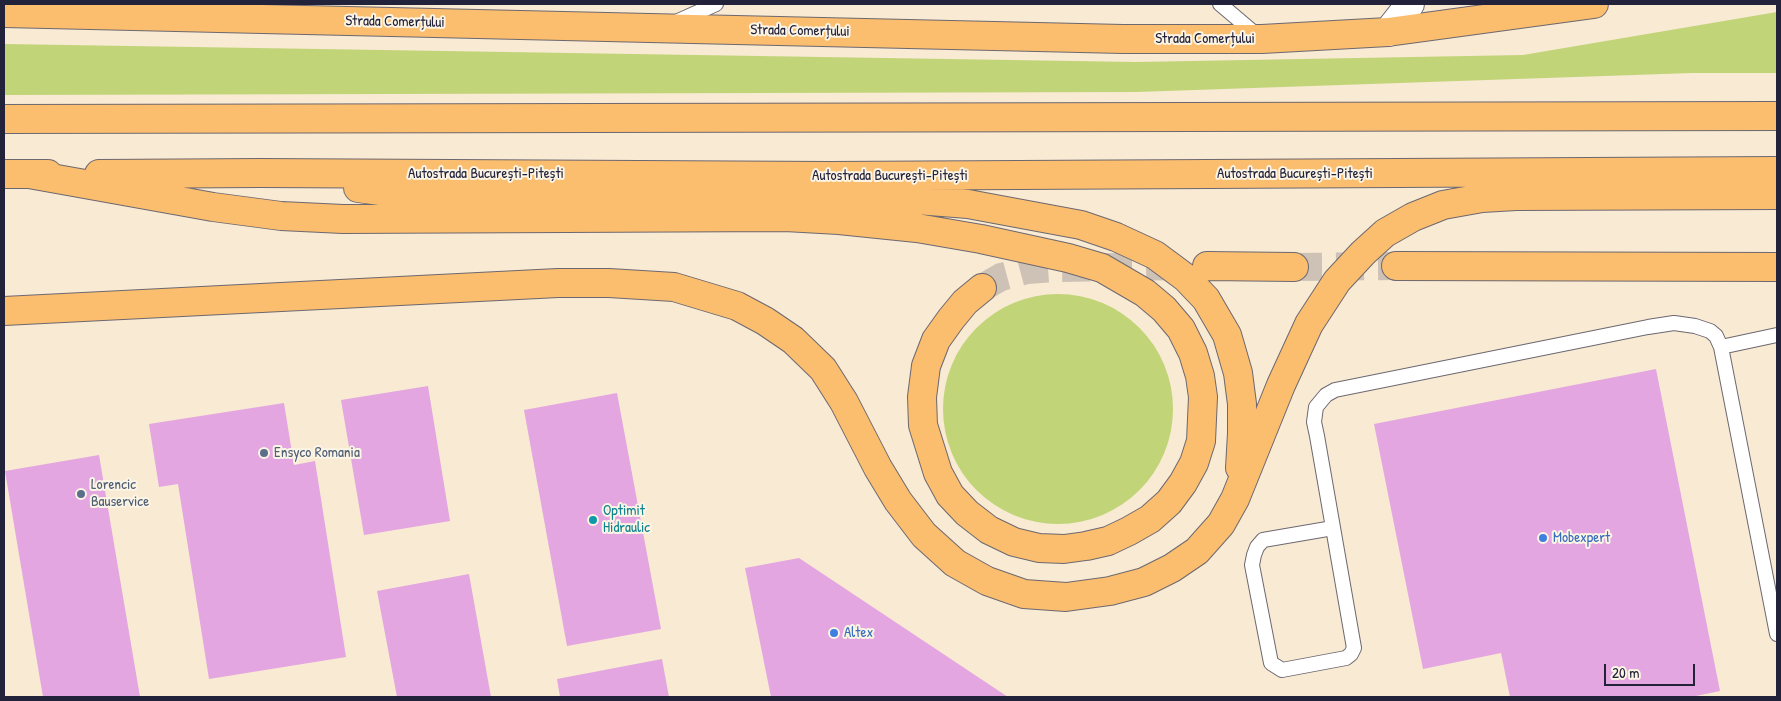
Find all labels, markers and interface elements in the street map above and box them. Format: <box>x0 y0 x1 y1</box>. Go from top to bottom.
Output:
street label: Strada Comerțului <box>345 12 445 32</box>
street label: Strada Comerțului <box>750 21 850 41</box>
street label: Strada Comerțului <box>1155 30 1255 48</box>
street label: Autostrada București-Pitești <box>408 165 564 183</box>
street label: Autostrada București-Pitești <box>1217 165 1373 183</box>
street label: Autostrada București-Pitești <box>812 167 968 185</box>
place label: Ensyco Romania <box>274 444 360 462</box>
marker: Ensyco Romania <box>258 447 270 459</box>
place label: Lorencic Bauservice <box>91 476 149 511</box>
marker: Lorencic Bauservice <box>75 488 87 500</box>
place label: Optimit Hidraulic <box>603 502 650 537</box>
marker: Optimit Hidraulic <box>587 514 599 526</box>
place label: Mobexpert <box>1553 529 1610 547</box>
marker: Mobexpert <box>1537 532 1549 544</box>
place label: Altex <box>844 624 873 642</box>
marker: Altex <box>828 627 840 639</box>
scale bar <box>1606 654 1697 686</box>
text: 20 m <box>1612 662 1639 683</box>

